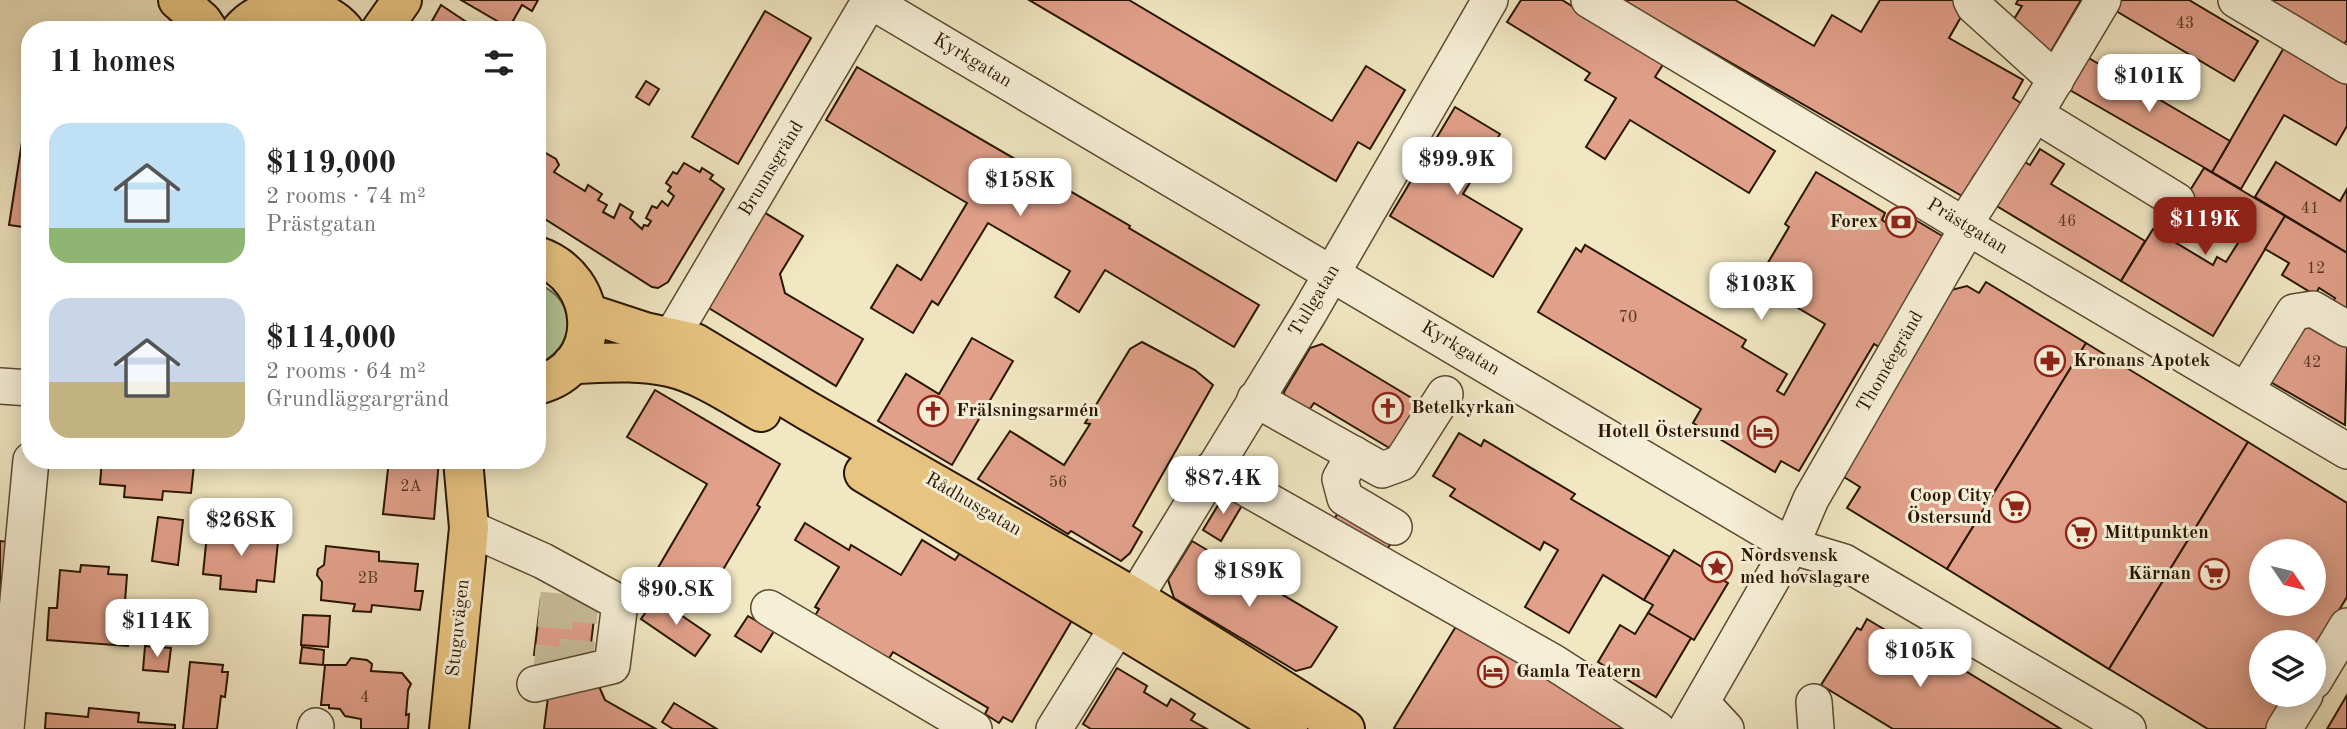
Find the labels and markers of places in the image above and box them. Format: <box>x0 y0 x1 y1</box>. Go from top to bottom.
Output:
pin: $101K <box>2100 54 2198 114</box>
pin: $99.9K <box>1400 138 1514 197</box>
pin: $158K <box>971 158 1069 218</box>
pin: $119K <box>2156 198 2254 257</box>
bank icon: Forex <box>1884 205 1918 239</box>
place label: Forex <box>1829 213 1878 232</box>
pin: $103K <box>1712 262 1810 322</box>
pharmacy icon: Kronans Apotek <box>2033 344 2067 378</box>
place label: Kronans Apotek <box>2073 352 2211 371</box>
church icon: Betelkyrkan <box>1371 391 1405 425</box>
church icon: Frälsningsarmén <box>916 394 950 428</box>
place label: Betelkyrkan <box>1411 399 1515 418</box>
place label: Frälsningsarmén <box>956 402 1099 421</box>
hotel icon: Hotell Östersund <box>1746 415 1780 449</box>
place label: Hotell Östersund <box>1597 419 1740 442</box>
pin: $87.4K <box>1166 456 1280 516</box>
place label: Coop City Östersund <box>1907 487 1992 528</box>
supermarket icon: Coop City Östersund <box>1998 490 2032 524</box>
pin: $268K <box>192 498 290 558</box>
supermarket icon: Mittpunkten <box>2064 516 2098 550</box>
place label: Mittpunkten <box>2104 524 2209 543</box>
place label: Nordsvensk med hovslagare <box>1740 547 1870 588</box>
pin: $189K <box>1200 550 1298 609</box>
place icon: Nordsvensk med hovslagare <box>1700 550 1734 584</box>
supermarket icon: Kärnan <box>2197 557 2231 591</box>
place label: Kärnan <box>2128 565 2191 584</box>
pin: $90.8K <box>619 568 733 627</box>
pin: $114K <box>108 600 206 659</box>
pin: $105K <box>1871 630 1969 689</box>
hotel icon: Gamla Teatern <box>1476 655 1510 689</box>
place label: Gamla Teatern <box>1516 663 1641 682</box>

